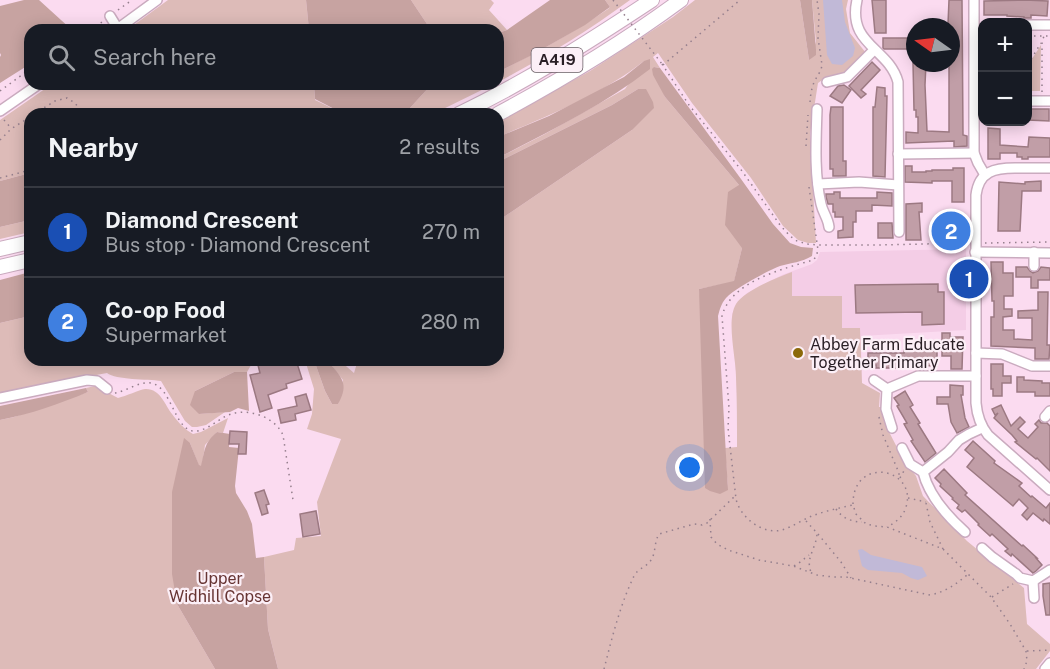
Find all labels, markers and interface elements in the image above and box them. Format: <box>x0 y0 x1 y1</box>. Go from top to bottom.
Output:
north arrow <box>906 18 960 72</box>
map controls <box>978 18 1032 126</box>
button: + <box>978 18 1032 72</box>
search box <box>24 24 504 90</box>
icon: search <box>45 41 78 74</box>
text: Search here <box>93 44 217 70</box>
road number: A419 <box>532 48 582 72</box>
button: − <box>978 72 1032 126</box>
text: Nearby <box>48 132 138 163</box>
text: 2 results <box>399 135 480 159</box>
text: Diamond Crescent <box>105 207 299 233</box>
pin: 2 <box>932 208 970 254</box>
text: 1 <box>63 220 72 244</box>
text: 270 m <box>422 220 480 244</box>
text: Bus stop · Diamond Crescent <box>105 233 370 257</box>
pin: 1 <box>950 256 988 302</box>
text: Co-op Food <box>105 297 225 323</box>
text: 2 <box>61 310 74 334</box>
text: 280 m <box>421 310 480 334</box>
text: Supermarket <box>105 323 227 347</box>
place label: Abbey Farm Educate Together Primary <box>810 335 965 372</box>
marker: Abbey Farm Educate Together Primary <box>791 346 805 360</box>
your location <box>675 453 704 482</box>
park label: Upper Widhill Copse <box>169 569 271 606</box>

